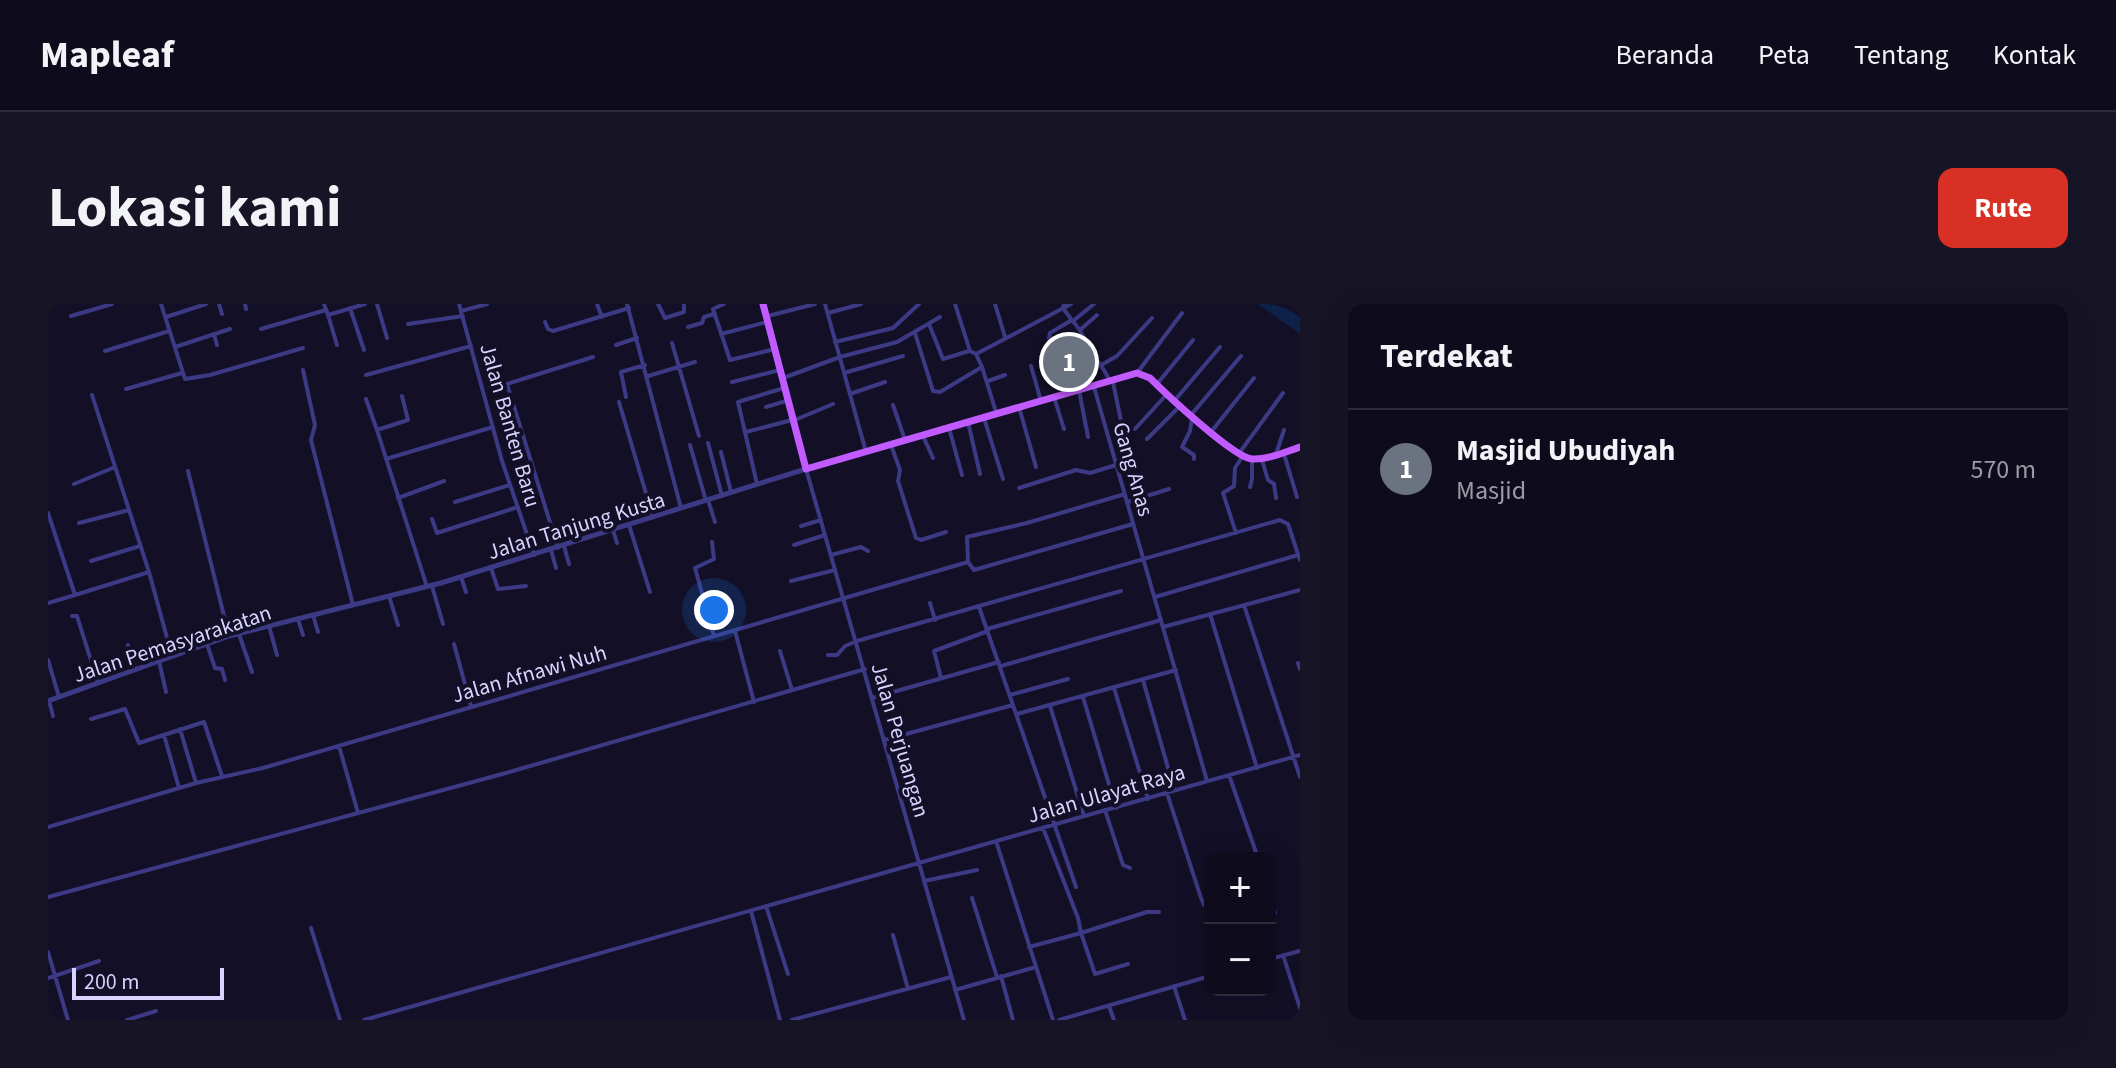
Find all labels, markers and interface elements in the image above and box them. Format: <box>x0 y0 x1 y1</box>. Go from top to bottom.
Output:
text: Mapleaf <box>40 28 174 82</box>
text: Beranda <box>1616 35 1714 75</box>
text: Peta <box>1758 35 1810 75</box>
text: Tentang <box>1854 35 1949 75</box>
text: Kontak <box>1993 35 2076 75</box>
button: Rute <box>1938 168 2068 248</box>
text: Lokasi kami <box>48 169 342 248</box>
pin: 1 <box>1043 332 1095 392</box>
text: Terdekat <box>1380 332 1513 381</box>
street label: Jalan Banten Baru <box>471 340 549 511</box>
street label: Gang Anas <box>1104 418 1162 520</box>
text: Masjid Ubudiyah <box>1456 429 1675 472</box>
text: 1 <box>1399 451 1413 488</box>
text: 570 m <box>1970 451 2036 488</box>
text: Masjid <box>1456 472 1526 509</box>
street label: Jalan Tanjung Kusta <box>484 484 669 568</box>
your location <box>694 590 734 630</box>
street label: Jalan Pemasyarakatan <box>69 597 276 691</box>
street label: Jalan Afnawi Nuh <box>448 637 611 711</box>
street label: Jalan Perjuangan <box>863 659 937 821</box>
street label: Jalan Ulayat Raya <box>1024 756 1189 832</box>
map controls <box>1204 852 1276 996</box>
button: + <box>1204 852 1276 924</box>
button: − <box>1204 924 1276 996</box>
scale bar <box>72 964 224 1000</box>
text: 200 m <box>84 966 139 998</box>

